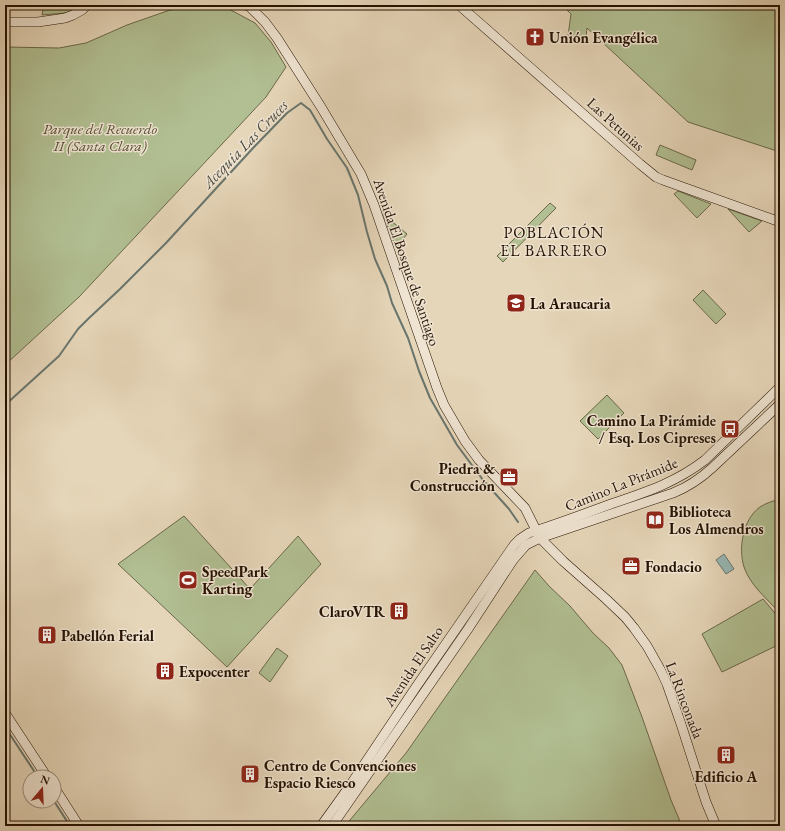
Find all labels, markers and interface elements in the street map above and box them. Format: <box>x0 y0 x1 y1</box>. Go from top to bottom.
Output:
church icon: Unión Evangélica <box>524 26 546 48</box>
place label: Unión Evangélica <box>549 28 658 47</box>
street label: Las Petunias <box>583 93 649 155</box>
water label: Acequia Las Cruces <box>197 95 294 194</box>
park label: Parque del Recuerdo II (Santa Clara) <box>43 119 158 155</box>
street label: Avenida El Bosque de Santiago <box>369 175 445 348</box>
district label: POBLACIÓN EL BARRERO <box>500 222 608 261</box>
school or university icon: La Araucaria <box>505 292 527 314</box>
place label: La Araucaria <box>530 294 611 313</box>
place label: Camino La Pirámide / Esq. Los Cipreses <box>587 411 716 447</box>
bus stop icon: Camino La Pirámide / Esq. Los Cipreses <box>719 418 741 440</box>
street label: Camino La Pirámide <box>562 453 680 515</box>
place label: Piedra & Construcción <box>410 459 495 495</box>
office icon: Piedra & Construcción <box>498 466 520 488</box>
place label: Biblioteca Los Almendros <box>669 502 764 538</box>
library icon: Biblioteca Los Almendros <box>644 509 666 531</box>
office icon: Fondacio <box>620 555 642 577</box>
place label: Fondacio <box>645 557 702 576</box>
place label: SpeedPark Karting <box>202 562 269 598</box>
sports icon: SpeedPark Karting <box>177 569 199 591</box>
building icon: ClaroVTR <box>388 600 410 622</box>
place label: ClaroVTR <box>319 602 386 621</box>
street label: Avenida El Salto <box>378 622 447 711</box>
building icon: Pabellón Ferial <box>36 624 58 646</box>
place label: Pabellón Ferial <box>61 626 155 645</box>
street label: La Rinconada <box>662 659 708 741</box>
building icon: Expocenter <box>154 660 176 682</box>
place label: Expocenter <box>179 662 251 681</box>
building icon: Edificio A <box>715 744 737 766</box>
place label: Centro de Convenciones Espacio Riesco <box>264 756 416 792</box>
building icon: Centro de Convenciones Espacio Riesco <box>239 763 261 785</box>
place label: Edificio A <box>695 767 758 786</box>
north arrow <box>22 769 62 809</box>
text: N <box>39 771 52 788</box>

